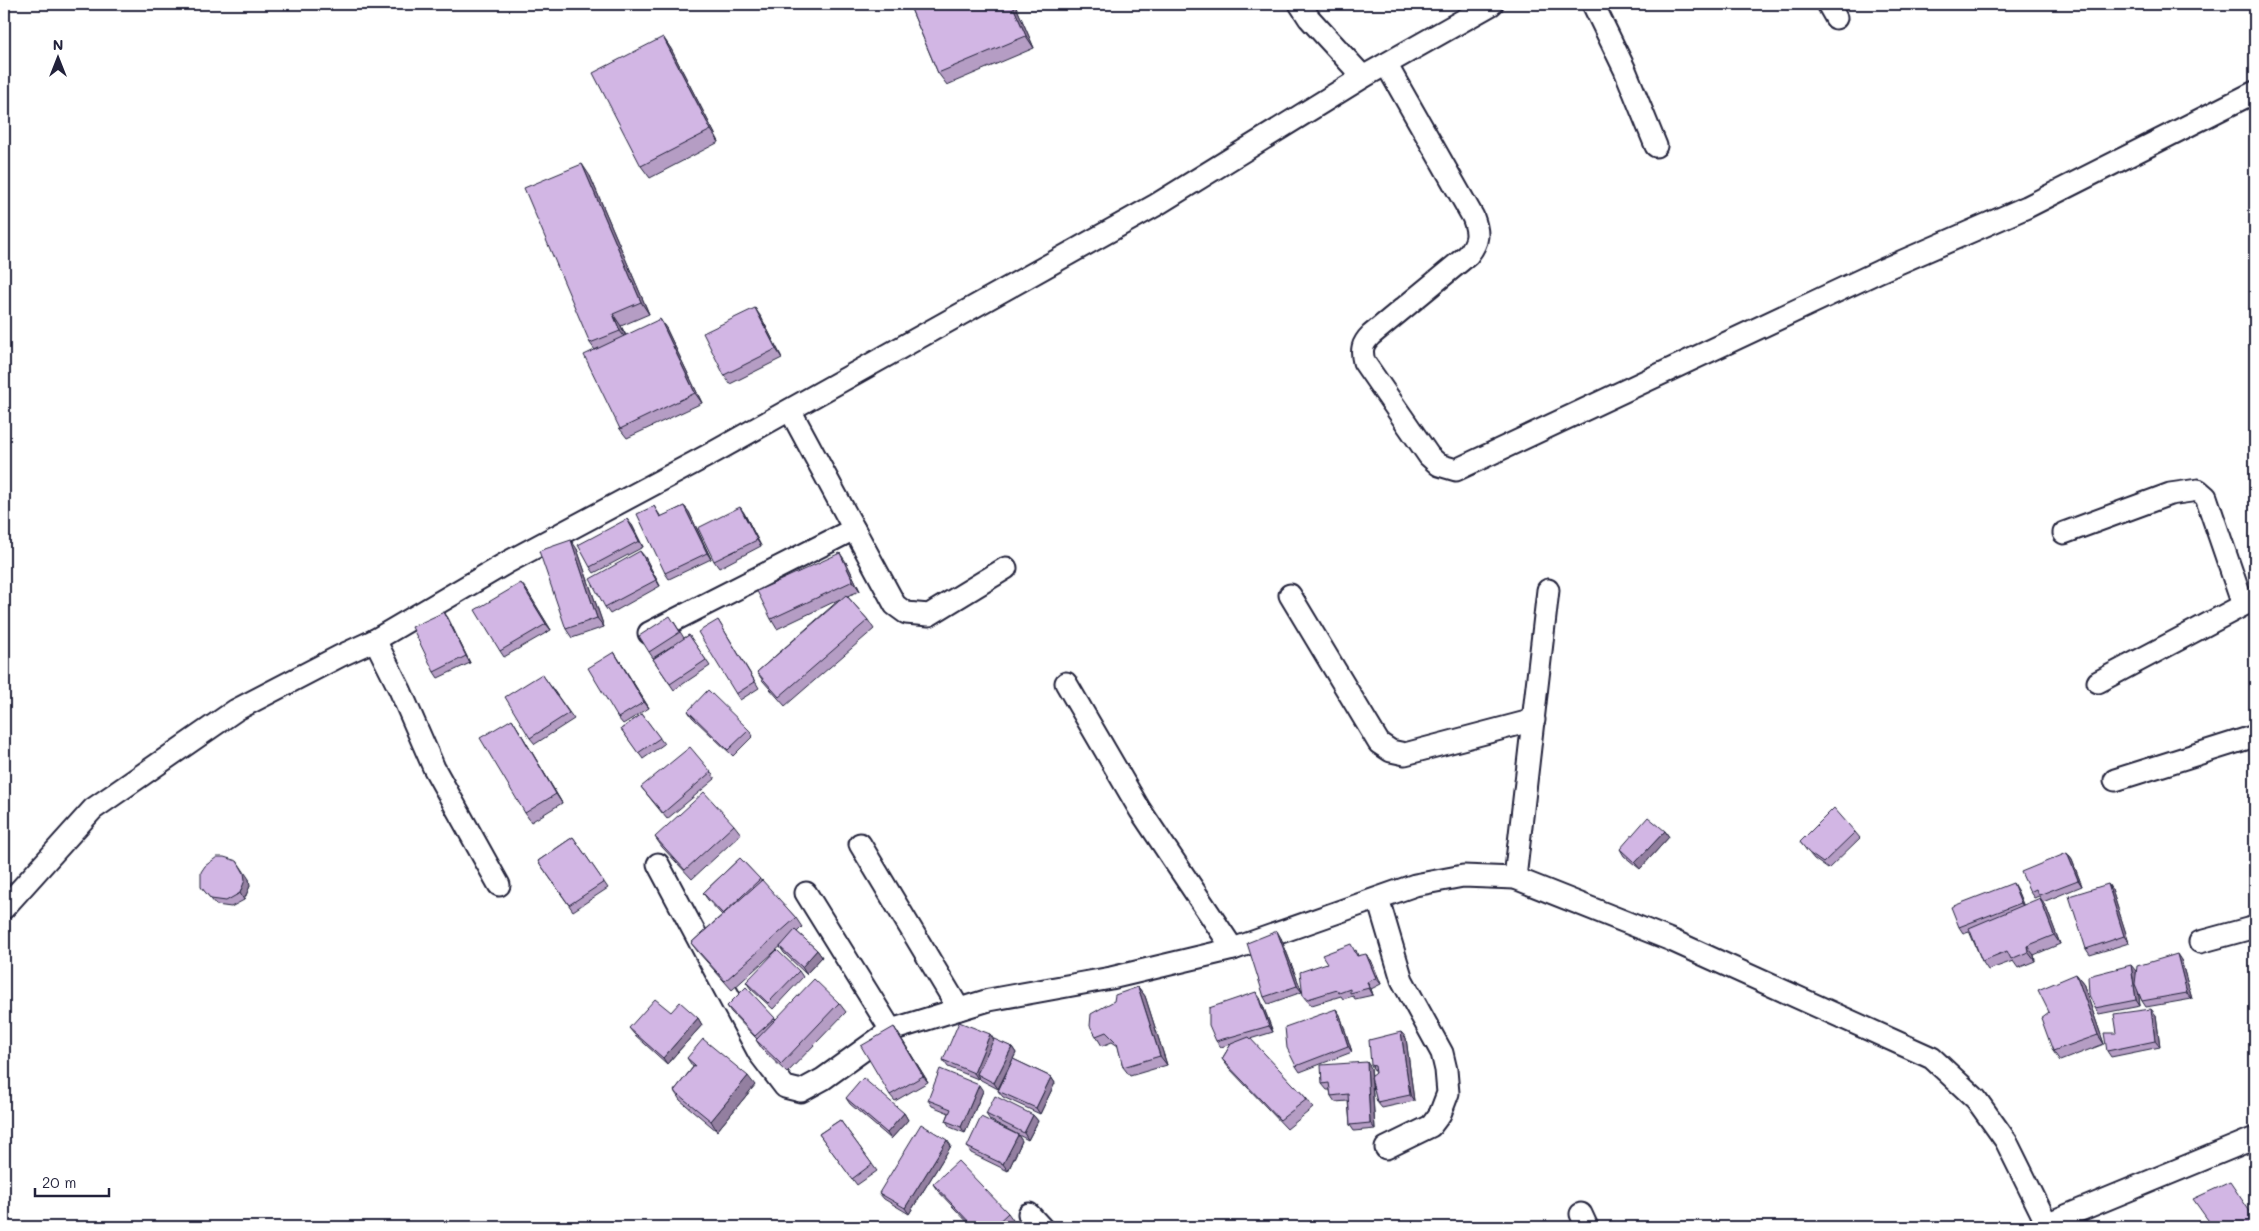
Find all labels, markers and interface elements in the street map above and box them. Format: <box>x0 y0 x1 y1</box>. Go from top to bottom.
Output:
north arrow <box>32 32 82 82</box>
text: N <box>53 35 63 54</box>
scale bar <box>35 1166 109 1198</box>
text: 20 m <box>42 1172 76 1192</box>

